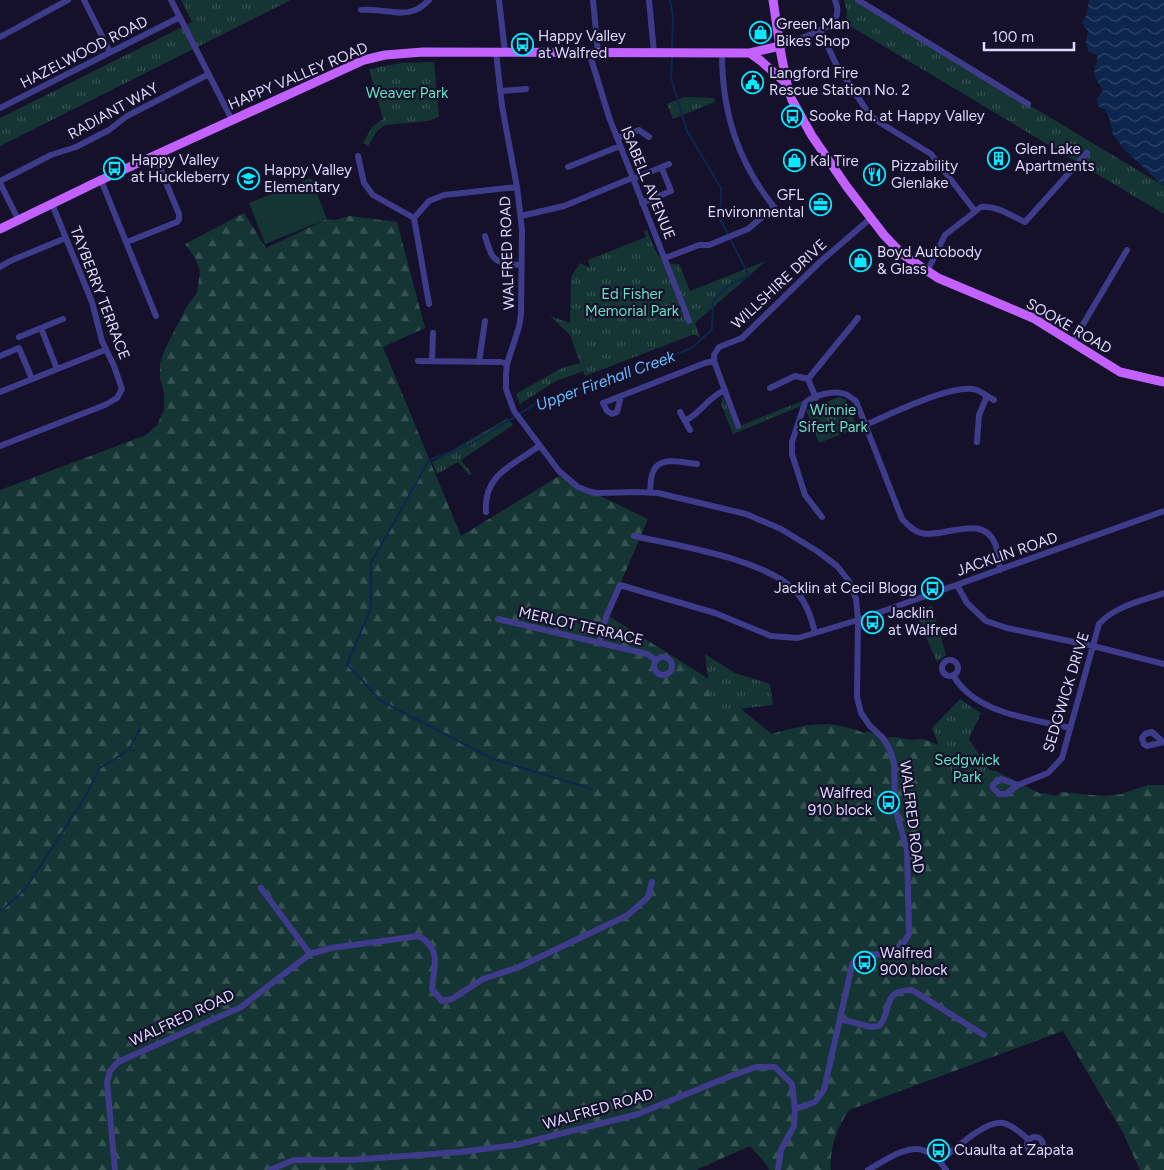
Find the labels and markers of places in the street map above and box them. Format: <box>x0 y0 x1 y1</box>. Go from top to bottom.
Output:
place label: Green Man Bikes Shop <box>776 15 850 50</box>
shop icon: Green Man Bikes Shop <box>748 21 772 45</box>
place label: Happy Valley at Walfred <box>538 27 626 62</box>
bus stop icon: Happy Valley at Walfred <box>510 33 534 57</box>
place label: Langford Fire Rescue Station No. 2 <box>769 64 910 99</box>
public building icon: Langford Fire Rescue Station No. 2 <box>741 70 765 94</box>
bus stop icon: Sooke Rd. at Happy Valley <box>781 104 805 128</box>
place label: Sooke Rd. at Happy Valley <box>809 107 985 125</box>
place label: Glen Lake Apartments <box>1015 140 1094 175</box>
building icon: Glen Lake Apartments <box>987 146 1011 170</box>
shop icon: Kal Tire <box>782 149 806 173</box>
place label: Happy Valley at Huckleberry <box>131 151 230 186</box>
place label: Kal Tire <box>810 152 859 170</box>
bus stop icon: Happy Valley at Huckleberry <box>103 157 127 181</box>
place label: Pizzability Glenlake <box>891 157 958 192</box>
place label: Happy Valley Elementary <box>264 161 352 196</box>
restaurant icon: Pizzability Glenlake <box>863 163 887 187</box>
school or university icon: Happy Valley Elementary <box>236 167 260 191</box>
place label: GFL Environmental <box>708 186 804 221</box>
office icon: GFL Environmental <box>808 192 832 216</box>
place label: Boyd Autobody & Glass <box>877 243 982 278</box>
shop icon: Boyd Autobody & Glass <box>849 249 873 273</box>
bus stop icon: Jacklin at Cecil Blogg <box>921 576 945 600</box>
place label: Jacklin at Cecil Blogg <box>774 579 917 597</box>
place label: Jacklin at Walfred <box>888 604 957 639</box>
bus stop icon: Jacklin at Walfred <box>860 610 884 634</box>
place label: Walfred 910 block <box>808 784 873 819</box>
bus stop icon: Walfred 910 block <box>876 790 900 814</box>
place label: Walfred 900 block <box>880 944 948 979</box>
bus stop icon: Walfred 900 block <box>852 950 876 974</box>
bus stop icon: Cuaulta at Zapata <box>926 1138 950 1162</box>
place label: Cuaulta at Zapata <box>954 1141 1074 1159</box>

